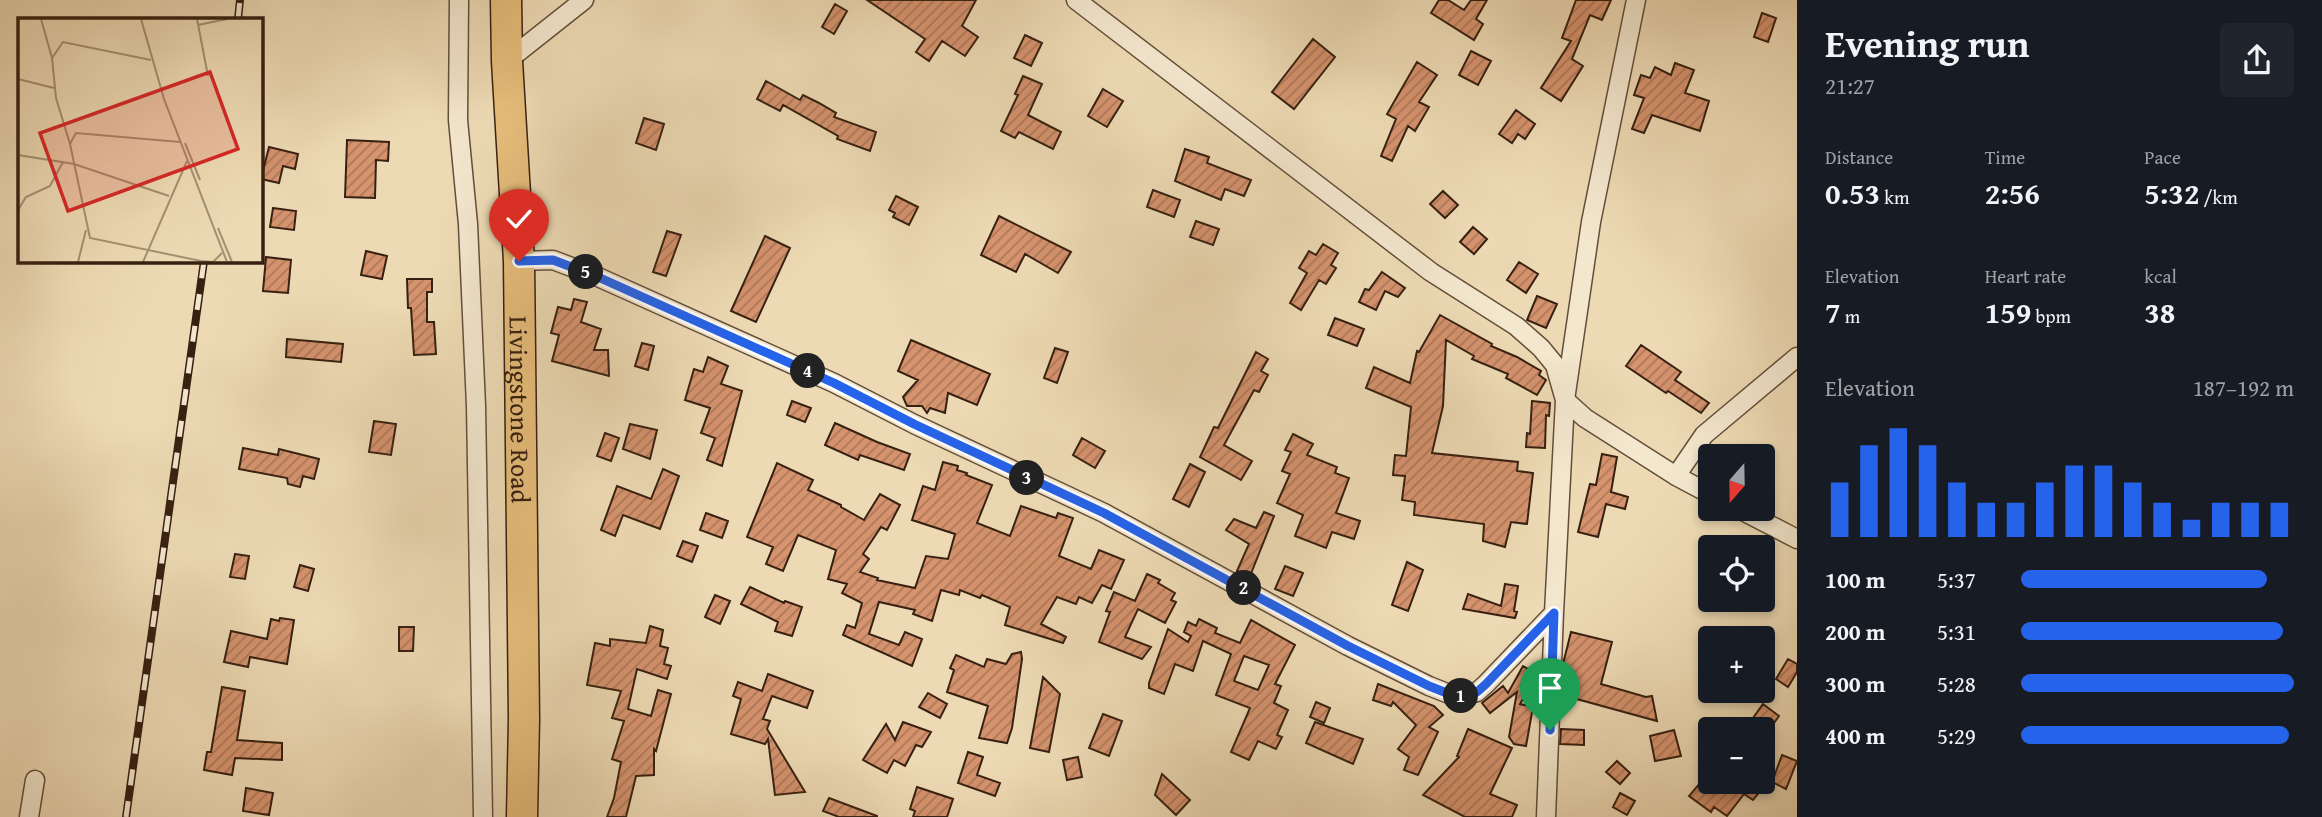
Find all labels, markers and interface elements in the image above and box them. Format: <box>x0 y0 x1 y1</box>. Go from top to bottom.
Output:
text: Evening run <box>1825 15 2029 71</box>
inset map <box>18 18 262 262</box>
button: share <box>2220 23 2294 97</box>
text: 21:27 <box>1825 69 1875 102</box>
text: Distance <box>1825 143 1893 171</box>
text: Time <box>1985 143 2025 171</box>
text: Pace <box>2144 143 2181 171</box>
text: 0.53 <box>1825 171 1880 215</box>
text: 2:56 <box>1985 171 2040 215</box>
text: 5:32 <box>2144 171 2199 215</box>
text: km <box>1880 183 1909 211</box>
text: /km <box>2199 183 2238 211</box>
pin <box>489 189 549 261</box>
icon: check <box>500 200 538 238</box>
pin: 5 <box>568 254 604 290</box>
text: 5 <box>581 257 590 285</box>
text: Elevation <box>1825 262 1899 290</box>
text: Heart rate <box>1985 262 2066 290</box>
text: kcal <box>2144 262 2177 290</box>
text: 7 <box>1825 290 1841 334</box>
text: 159 <box>1985 290 2031 334</box>
text: 38 <box>2144 290 2175 334</box>
text: m <box>1841 302 1860 330</box>
text: bpm <box>2031 302 2071 330</box>
street label: Livingstone Road <box>500 316 541 504</box>
pin: 4 <box>790 354 826 388</box>
text: 4 <box>803 356 812 384</box>
text: Elevation <box>1825 371 1915 404</box>
text: 187–192 m <box>2193 371 2294 404</box>
north arrow <box>1698 444 1774 522</box>
map controls <box>1698 444 1775 794</box>
pin: 3 <box>1010 461 1044 496</box>
text: 3 <box>1022 463 1031 491</box>
button: locate <box>1698 535 1775 612</box>
text: 100 m <box>1825 563 1886 596</box>
text: 5:37 <box>1937 563 1976 596</box>
pin: 2 <box>1226 570 1262 606</box>
text: 2 <box>1239 573 1248 601</box>
text: 200 m <box>1825 615 1886 648</box>
text: 5:31 <box>1937 615 1976 648</box>
button: + <box>1698 626 1775 703</box>
pin <box>1520 658 1580 730</box>
text: 300 m <box>1825 667 1886 700</box>
text: 5:28 <box>1937 667 1976 700</box>
icon: arrive <box>1531 669 1569 707</box>
pin: 1 <box>1444 678 1478 714</box>
text: 1 <box>1456 681 1465 709</box>
button: − <box>1698 717 1775 794</box>
text: 400 m <box>1825 719 1886 752</box>
text: 5:29 <box>1937 719 1976 752</box>

